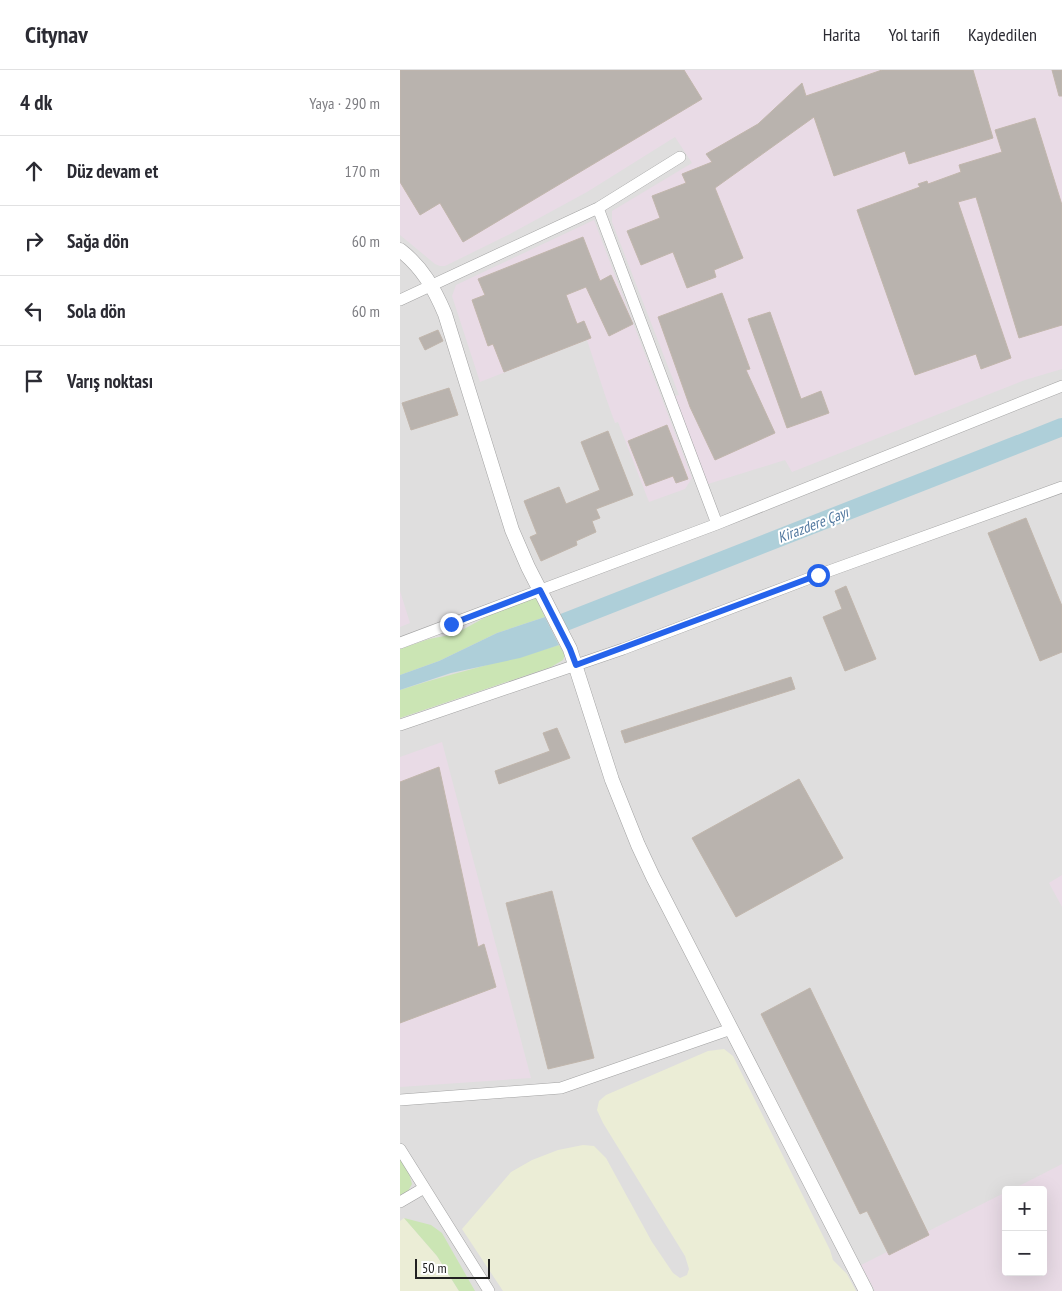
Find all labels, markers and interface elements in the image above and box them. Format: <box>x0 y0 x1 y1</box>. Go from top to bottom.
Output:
text: Citynav <box>25 19 88 50</box>
text: Harita <box>823 23 861 46</box>
text: Yol tarifi <box>889 23 940 46</box>
text: Kaydedilen <box>968 23 1037 46</box>
text: 4 dk <box>20 89 52 116</box>
text: Yaya · 290 m <box>309 93 380 113</box>
icon: ahead <box>20 157 48 185</box>
text: Düz devam et <box>67 159 158 183</box>
text: 170 m <box>345 161 380 181</box>
icon: right <box>20 227 48 255</box>
text: Sağa dön <box>67 229 129 253</box>
text: 60 m <box>352 231 380 251</box>
icon: left <box>20 297 48 325</box>
text: Sola dön <box>67 299 126 323</box>
text: 60 m <box>352 301 380 321</box>
icon: arrive <box>20 367 48 395</box>
text: Varış noktası <box>67 369 153 393</box>
water label: Kirazdere Çayı <box>775 502 852 547</box>
route start <box>807 564 830 587</box>
route end <box>440 613 463 636</box>
map controls <box>1002 1186 1047 1276</box>
button: + <box>1002 1186 1047 1231</box>
button: − <box>1002 1231 1047 1276</box>
scale bar <box>415 1256 490 1279</box>
text: 50 m <box>422 1259 447 1277</box>

